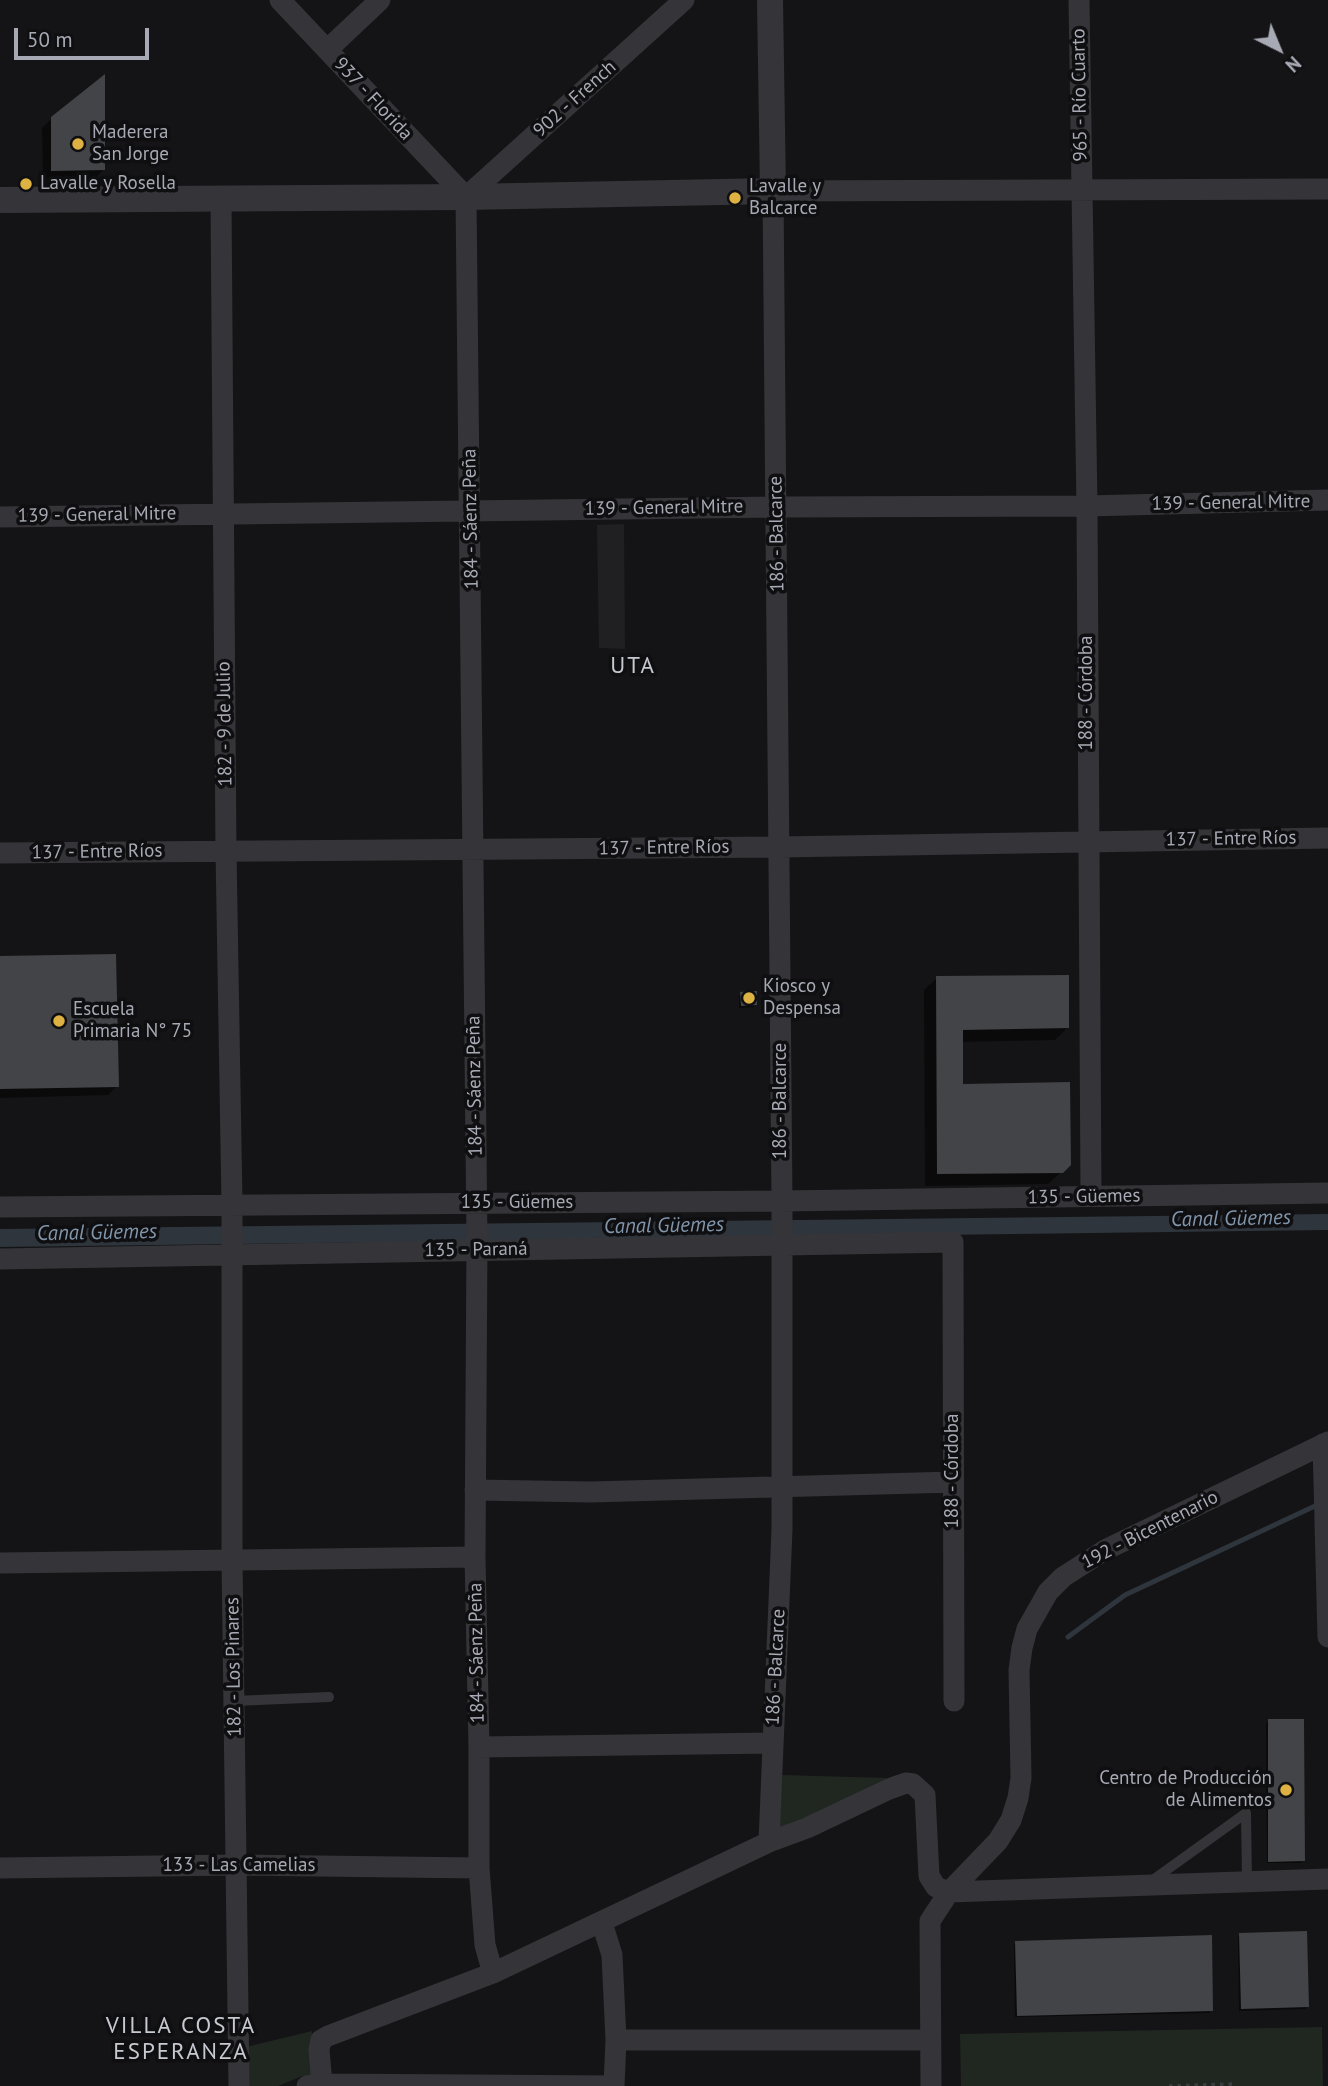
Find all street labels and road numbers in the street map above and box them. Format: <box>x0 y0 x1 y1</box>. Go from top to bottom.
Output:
street label: 965 - Río Cuarto <box>1067 28 1093 162</box>
street label: 937 - Florida <box>329 53 417 145</box>
street label: 902 - French <box>529 56 621 142</box>
street label: 184 - Sáenz Peña <box>458 449 484 589</box>
street label: 186 - Balcarce <box>765 476 789 592</box>
street label: 139 - General Mitre <box>1152 490 1310 516</box>
street label: 139 - General Mitre <box>585 495 743 521</box>
street label: 139 - General Mitre <box>18 502 176 528</box>
street label: 188 - Córdoba <box>1076 636 1098 750</box>
street label: 182 - 9 de Julio <box>213 661 237 787</box>
street label: 137 - Entre Ríos <box>1165 826 1297 852</box>
street label: 137 - Entre Ríos <box>598 835 730 861</box>
street label: 137 - Entre Ríos <box>31 839 163 865</box>
street label: 184 - Sáenz Peña <box>462 1016 488 1156</box>
street label: 186 - Balcarce <box>770 1043 792 1159</box>
street label: 135 - Güemes <box>1027 1185 1141 1209</box>
street label: 135 - Güemes <box>461 1192 573 1214</box>
street label: 135 - Paraná <box>424 1238 528 1262</box>
street label: 188 - Córdoba <box>942 1414 964 1528</box>
street label: 192 - Bicentenario <box>1078 1486 1222 1574</box>
street label: 184 - Sáenz Peña <box>464 1583 490 1723</box>
street label: 182 - Los Pinares <box>221 1597 247 1737</box>
street label: 186 - Balcarce <box>762 1608 790 1726</box>
street label: 133 - Las Camelias <box>162 1855 316 1877</box>

